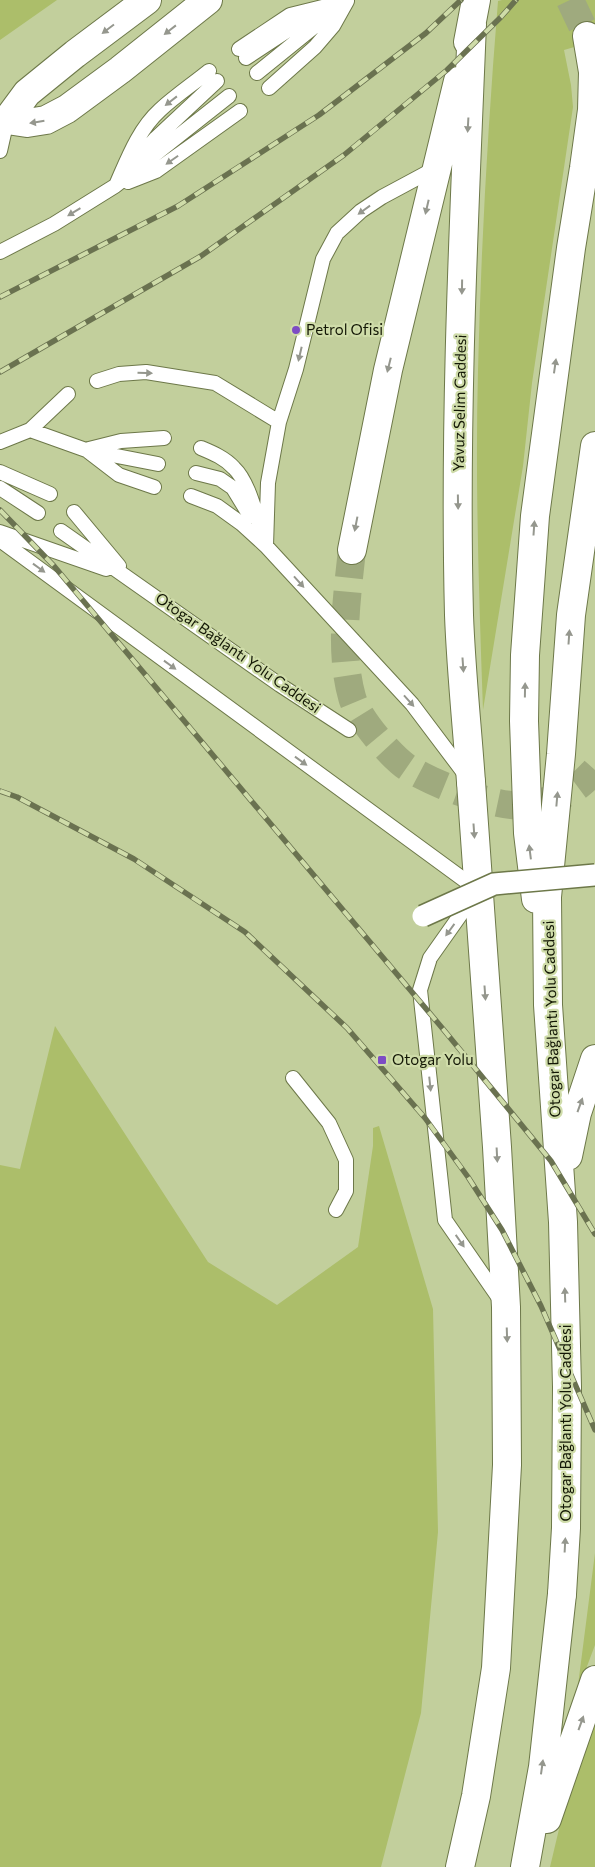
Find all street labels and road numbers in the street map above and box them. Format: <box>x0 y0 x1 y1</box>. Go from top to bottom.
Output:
street label: Yavuz Selim Caddesi <box>449 334 469 471</box>
street label: Otogar Bağlantı Yolu Caddesi <box>153 588 325 716</box>
street label: Otogar Bağlantı Yolu Caddesi <box>539 920 563 1118</box>
street label: Otogar Bağlantı Yolu Caddesi <box>556 1324 574 1522</box>

